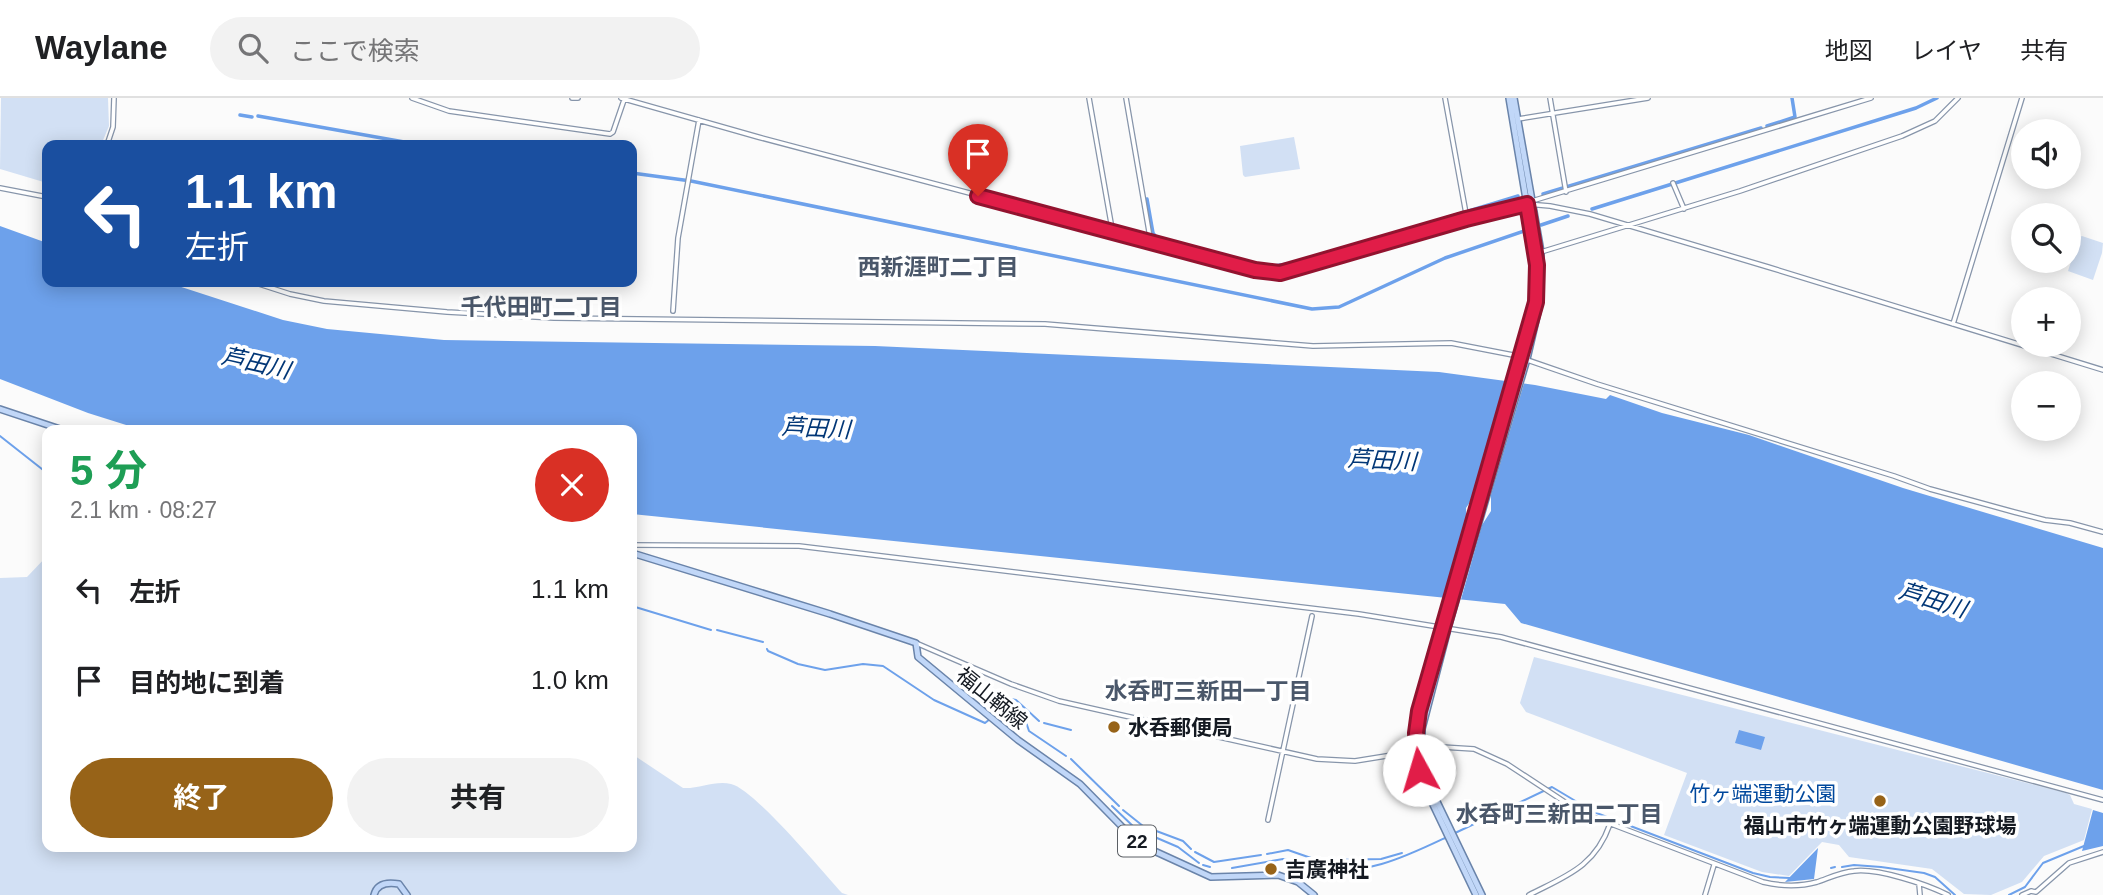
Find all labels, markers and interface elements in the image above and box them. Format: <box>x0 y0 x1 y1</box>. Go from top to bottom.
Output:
search box <box>210 17 700 80</box>
text: Waylane <box>35 29 168 66</box>
icon: search <box>234 29 272 67</box>
text: ここで検索 <box>290 36 420 66</box>
text: 地図 <box>1825 37 1873 64</box>
text: レイヤ <box>1911 37 1982 64</box>
text: 共有 <box>2020 37 2068 64</box>
map controls <box>2011 119 2081 441</box>
button: sound <box>2011 119 2081 189</box>
pin <box>948 124 1008 196</box>
icon: arrive <box>959 135 997 173</box>
text: 1.1 km <box>185 164 338 218</box>
icon: left <box>70 168 161 259</box>
button: search <box>2011 203 2081 273</box>
text: 左折 <box>185 229 249 265</box>
district label: 西新涯町二丁目 <box>858 254 1019 280</box>
button: + <box>2011 287 2081 357</box>
district label: 千代田町二丁目 <box>461 294 622 320</box>
water label: 芦田川 <box>219 343 295 384</box>
button: − <box>2011 371 2081 441</box>
water label: 芦田川 <box>781 413 854 443</box>
water label: 芦田川 <box>1347 445 1420 475</box>
text: 5 分 <box>70 447 147 494</box>
button: close <box>535 448 609 522</box>
text: 2.1 km · 08:27 <box>70 497 217 523</box>
icon: left <box>70 571 108 609</box>
text: 1.1 km <box>531 574 609 604</box>
text: 左折 <box>129 577 181 607</box>
water label: 芦田川 <box>1896 577 1973 623</box>
icon: arrive <box>70 662 108 700</box>
street label: 福山鞆線 <box>952 663 1032 733</box>
text: 1.0 km <box>531 665 609 695</box>
text: 目的地に到着 <box>129 668 285 698</box>
district label: 水呑町三新田一丁目 <box>1105 678 1312 704</box>
place label: 水呑郵便局 <box>1128 716 1233 739</box>
marker: 水呑郵便局 <box>1106 719 1122 735</box>
position arrow <box>1382 733 1456 807</box>
button: 終了 <box>70 758 333 838</box>
button: 共有 <box>347 758 609 838</box>
park label: 竹ヶ端運動公園 <box>1690 782 1837 805</box>
marker: 福山市竹ヶ端運動公園野球場 <box>1872 793 1888 809</box>
district label: 水呑町三新田二丁目 <box>1456 801 1663 827</box>
place label: 福山市竹ヶ端運動公園野球場 <box>1744 814 2017 837</box>
road number: 22 <box>1118 826 1156 856</box>
place label: 吉廣神社 <box>1285 858 1369 881</box>
marker: 吉廣神社 <box>1263 861 1279 877</box>

